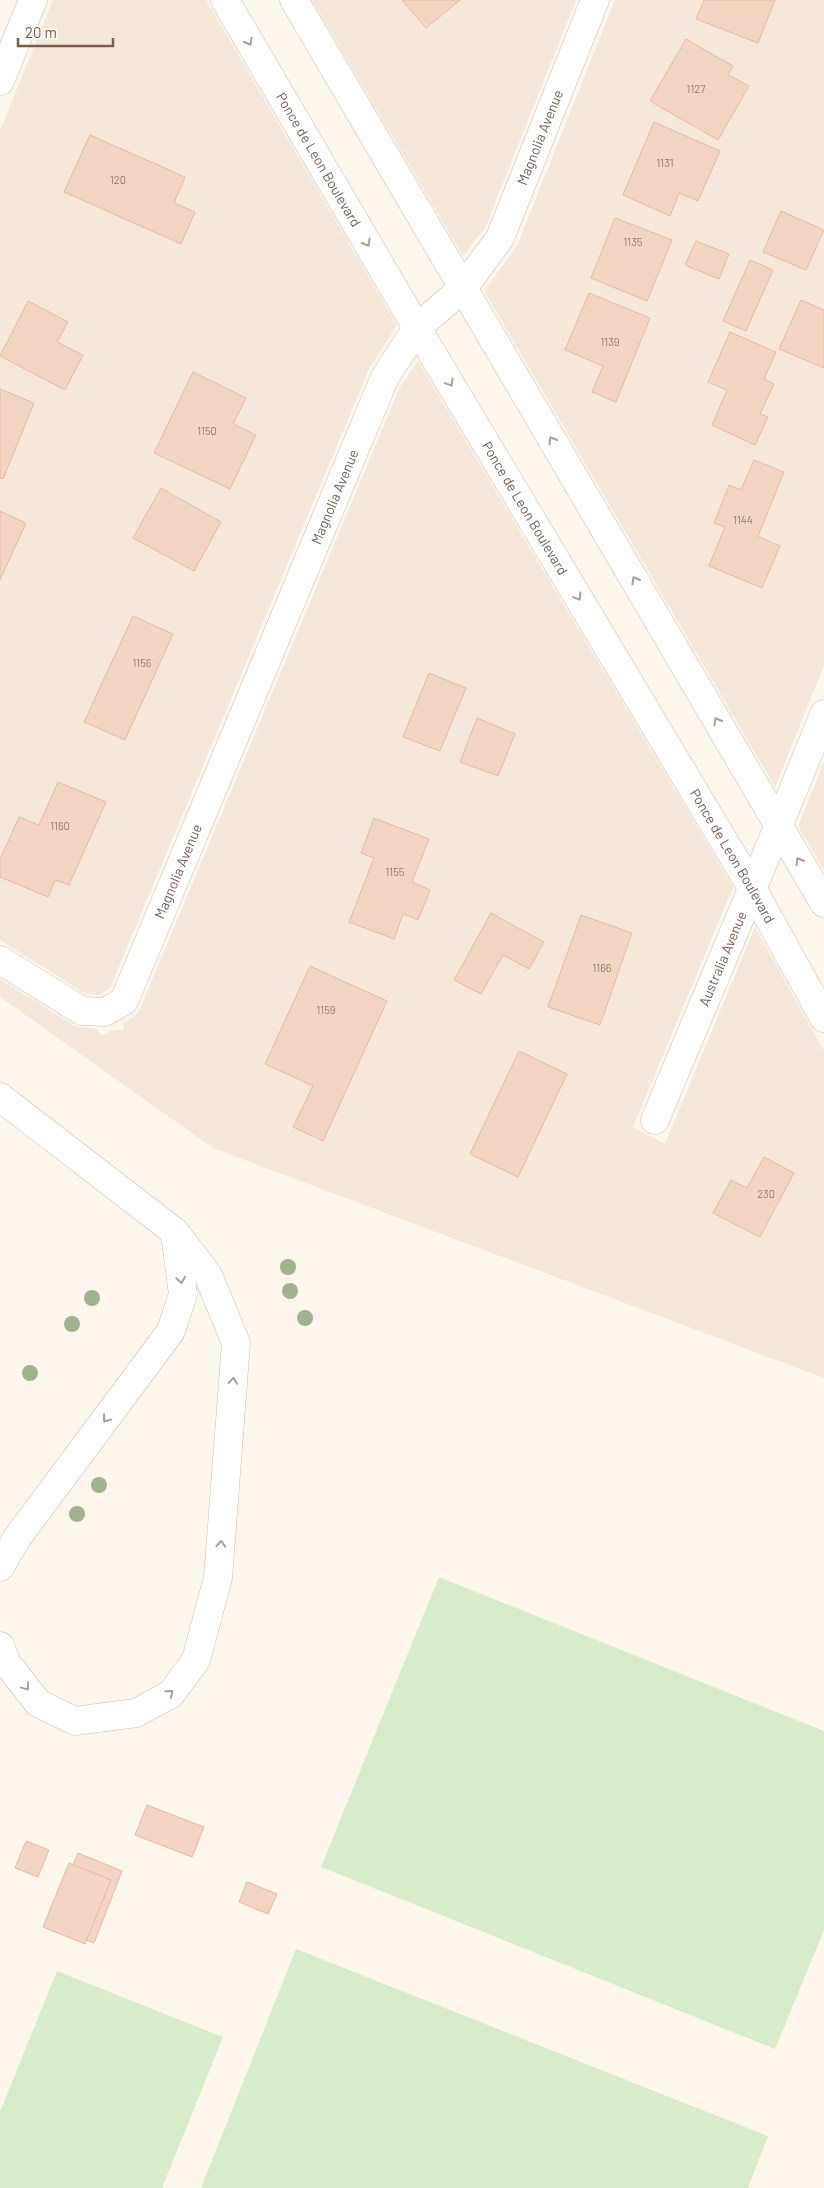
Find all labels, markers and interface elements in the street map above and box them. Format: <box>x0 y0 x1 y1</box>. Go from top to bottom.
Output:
scale bar <box>18 15 112 47</box>
text: 20 m <box>25 23 57 41</box>
one-way arrow <box>243 37 253 46</box>
house number: 1127 <box>687 82 705 95</box>
street label: Magnolia Avenue <box>513 87 566 187</box>
street label: Ponce de Leon Boulevard <box>273 89 365 230</box>
house number: 1131 <box>656 156 674 169</box>
house number: 120 <box>110 173 126 186</box>
house number: 1135 <box>623 235 643 248</box>
one-way arrow <box>361 237 371 246</box>
house number: 1139 <box>600 335 620 348</box>
one-way arrow <box>443 377 453 386</box>
house number: 1150 <box>197 424 217 437</box>
one-way arrow <box>549 437 559 446</box>
street label: Ponce de Leon Boulevard <box>479 438 572 578</box>
street label: Magnolia Avenue <box>307 447 362 547</box>
house number: 1144 <box>733 513 753 526</box>
one-way arrow <box>631 577 641 586</box>
one-way arrow <box>571 592 581 601</box>
house number: 1156 <box>132 656 152 669</box>
one-way arrow <box>714 717 724 726</box>
street label: Ponce de Leon Boulevard <box>687 786 779 926</box>
house number: 1160 <box>50 819 70 832</box>
street label: Magnolia Avenue <box>150 821 205 921</box>
one-way arrow <box>796 857 806 866</box>
house number: 1155 <box>385 865 405 878</box>
street label: Australia Avenue <box>695 908 750 1009</box>
house number: 1166 <box>592 961 612 974</box>
house number: 1159 <box>316 1003 336 1016</box>
house number: 230 <box>757 1187 775 1200</box>
one-way arrow <box>175 1276 186 1284</box>
one-way arrow <box>227 1377 238 1385</box>
one-way arrow <box>103 1413 112 1423</box>
one-way arrow <box>215 1539 226 1547</box>
one-way arrow <box>20 1681 28 1690</box>
one-way arrow <box>164 1690 173 1699</box>

